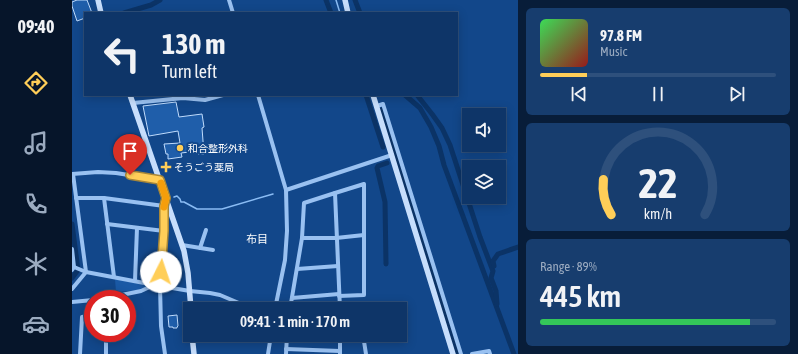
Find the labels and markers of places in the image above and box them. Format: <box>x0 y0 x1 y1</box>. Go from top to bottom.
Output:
pin <box>113 134 147 175</box>
marker: 和合整形外科 <box>175 143 185 153</box>
place label: 和合整形外科 <box>188 143 248 154</box>
marker: そうごう薬局 <box>161 162 171 172</box>
place label: そうごう薬局 <box>174 162 234 173</box>

